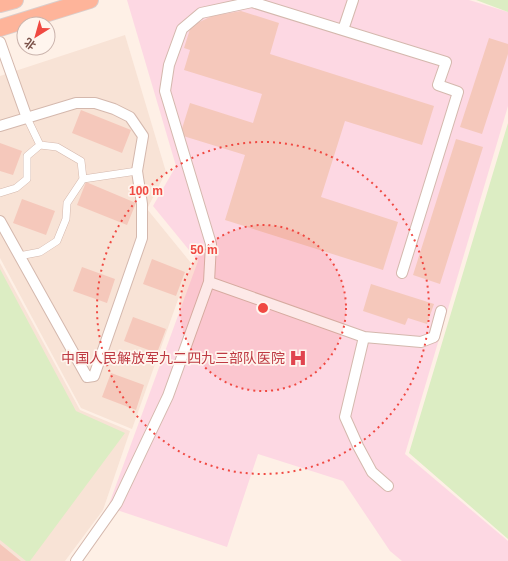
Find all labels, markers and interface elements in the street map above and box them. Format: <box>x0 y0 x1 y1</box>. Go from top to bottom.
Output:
north arrow <box>16 16 56 56</box>
text: 北 <box>22 36 38 52</box>
text: 100 m <box>129 184 163 198</box>
text: 50 m <box>190 243 218 257</box>
centre of rings <box>256 301 270 315</box>
hospital icon: 中国人民解放军九二四九三部队医院 <box>288 348 308 368</box>
place label: 中国人民解放军九二四九三部队医院 <box>61 350 285 366</box>

